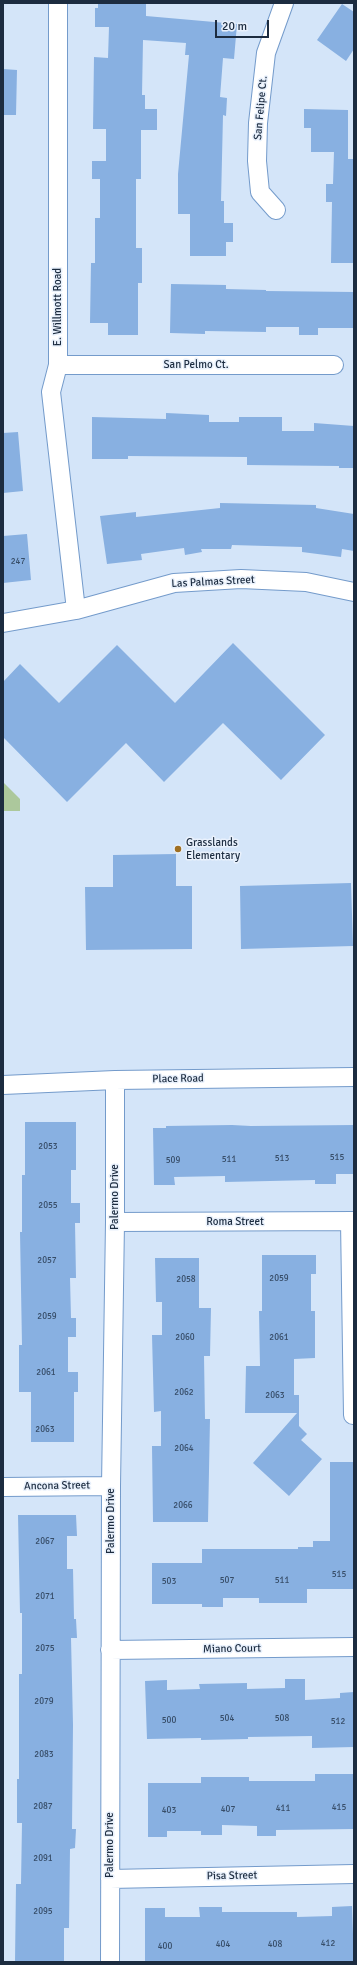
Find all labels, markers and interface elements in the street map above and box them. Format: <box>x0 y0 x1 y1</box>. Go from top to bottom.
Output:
scale bar <box>217 12 271 38</box>
text: 20 m <box>222 19 247 34</box>
street label: San Felipe Ct. <box>252 75 270 141</box>
street label: E. Willmott Road <box>51 268 65 346</box>
street label: San Pelmo Ct. <box>163 358 229 372</box>
house number: 247 <box>11 557 25 567</box>
street label: Las Palmas Street <box>171 573 255 591</box>
place label: Grasslands Elementary <box>186 836 240 862</box>
marker: Grasslands Elementary <box>173 844 183 854</box>
street label: Place Road <box>152 1072 204 1086</box>
house number: 2053 <box>38 1142 58 1152</box>
house number: 515 <box>330 1153 344 1163</box>
house number: 513 <box>275 1154 289 1164</box>
house number: 511 <box>222 1155 236 1165</box>
house number: 509 <box>166 1156 180 1166</box>
street label: Palermo Drive <box>108 1164 122 1230</box>
house number: 2055 <box>38 1201 58 1211</box>
street label: Roma Street <box>206 1215 264 1229</box>
house number: 2057 <box>37 1256 57 1266</box>
house number: 2059 <box>269 1274 289 1284</box>
house number: 2058 <box>176 1275 196 1285</box>
house number: 2059 <box>37 1312 57 1322</box>
house number: 2060 <box>175 1333 195 1343</box>
house number: 2061 <box>269 1333 289 1343</box>
house number: 2061 <box>36 1368 56 1378</box>
house number: 2062 <box>174 1388 194 1398</box>
house number: 2063 <box>265 1391 285 1401</box>
house number: 2063 <box>35 1425 55 1435</box>
house number: 2064 <box>174 1444 194 1454</box>
street label: Ancona Street <box>24 1479 90 1493</box>
street label: Palermo Drive <box>104 1488 118 1554</box>
house number: 2066 <box>173 1501 193 1511</box>
house number: 2067 <box>35 1537 55 1547</box>
house number: 515 <box>332 1570 346 1580</box>
house number: 507 <box>220 1576 234 1586</box>
house number: 511 <box>275 1576 289 1586</box>
house number: 503 <box>162 1577 176 1587</box>
house number: 2071 <box>35 1592 55 1602</box>
street label: Miano Court <box>203 1642 261 1656</box>
house number: 2075 <box>35 1644 55 1654</box>
house number: 2079 <box>34 1697 54 1707</box>
house number: 504 <box>220 1714 234 1724</box>
house number: 508 <box>275 1714 289 1724</box>
house number: 500 <box>162 1716 176 1726</box>
house number: 512 <box>331 1717 345 1727</box>
house number: 2083 <box>34 1750 54 1760</box>
house number: 2087 <box>33 1802 53 1812</box>
house number: 415 <box>332 1803 346 1813</box>
house number: 411 <box>276 1804 290 1814</box>
house number: 407 <box>221 1805 235 1815</box>
house number: 403 <box>162 1806 176 1816</box>
street label: Palermo Drive <box>103 1812 117 1878</box>
house number: 2091 <box>33 1854 53 1864</box>
street label: Pisa Street <box>207 1869 257 1883</box>
house number: 2095 <box>33 1907 53 1917</box>
house number: 412 <box>321 1939 335 1949</box>
house number: 404 <box>216 1940 230 1950</box>
house number: 408 <box>268 1940 282 1950</box>
house number: 400 <box>158 1942 172 1952</box>

